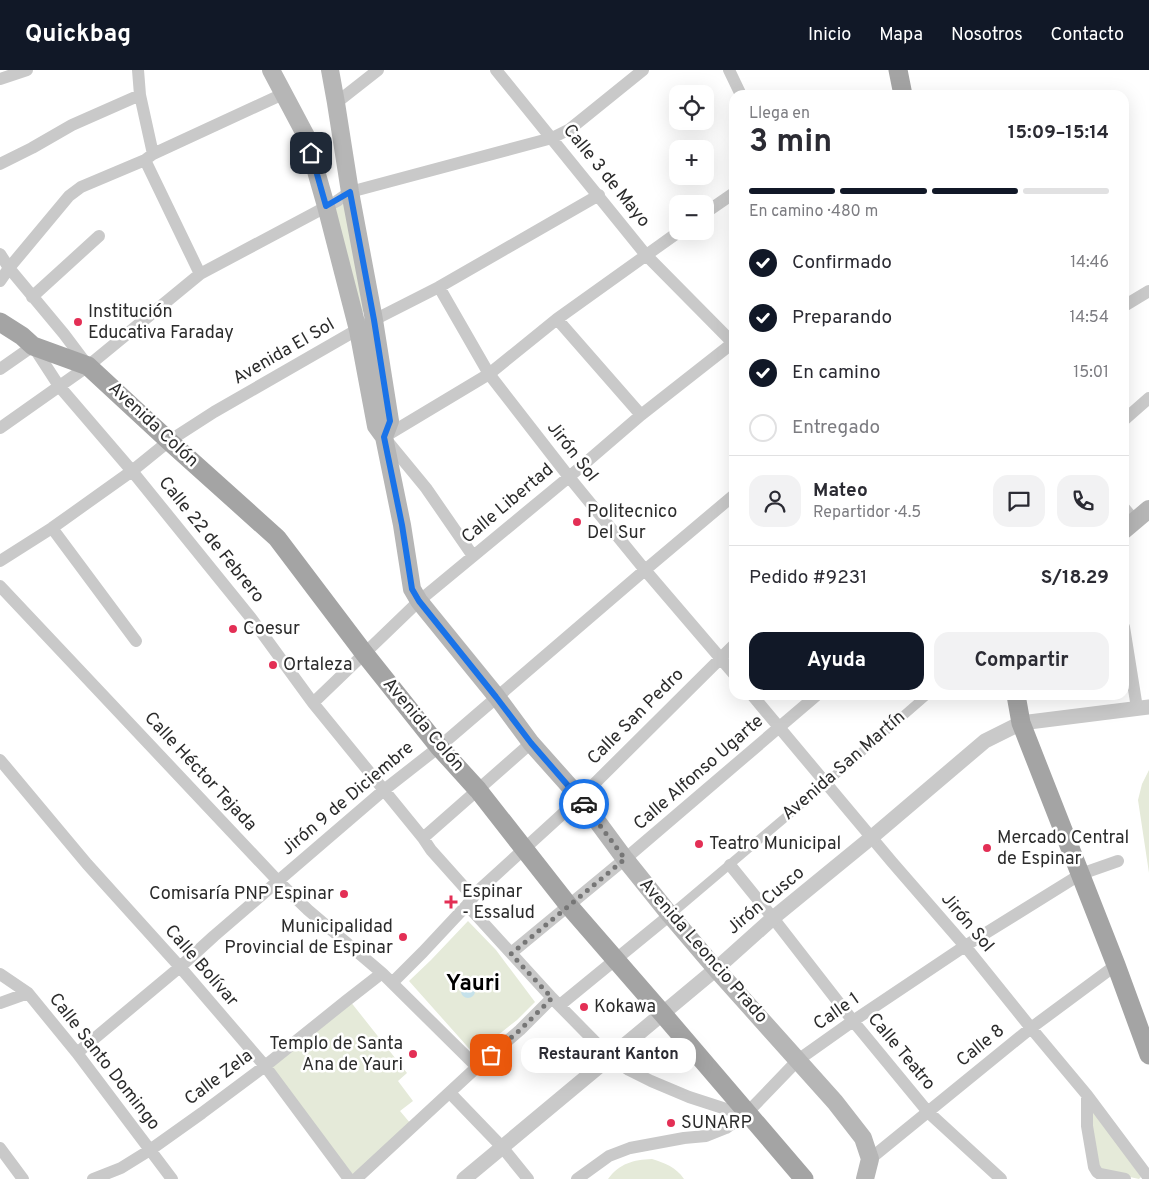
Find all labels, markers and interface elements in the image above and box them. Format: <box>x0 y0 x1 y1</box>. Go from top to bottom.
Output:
text: Quickbag <box>25 20 131 50</box>
text: Inicio <box>808 24 851 47</box>
text: Mapa <box>879 24 923 47</box>
text: Nosotros <box>951 24 1023 47</box>
text: Contacto <box>1051 24 1124 47</box>
map controls <box>669 85 714 240</box>
button: locate <box>669 85 714 130</box>
text: Llega en <box>749 104 810 124</box>
street label: Calle 3 de Mayo <box>557 120 655 232</box>
text: 15:09–15:14 <box>1008 121 1109 145</box>
text: 3 min <box>749 123 832 163</box>
pin <box>290 132 332 174</box>
icon: home <box>297 139 325 167</box>
button: + <box>669 140 714 185</box>
button: − <box>669 195 714 240</box>
text: En camino · 480 m <box>749 202 878 222</box>
icon: check <box>749 249 777 277</box>
text: Confirmado <box>792 251 892 275</box>
text: 14:46 <box>1070 253 1109 273</box>
place label: Institución Educativa Faraday <box>88 301 234 345</box>
icon: check <box>749 304 777 332</box>
text: Preparando <box>792 306 892 330</box>
text: 14:54 <box>1070 308 1109 328</box>
street label: Avenida El Sol <box>229 314 339 390</box>
marker: Institución Educativa Faraday <box>72 316 84 328</box>
icon: check <box>749 359 777 387</box>
text: En camino <box>792 361 881 385</box>
text: 15:01 <box>1073 363 1109 383</box>
street label: Avenida Colón <box>103 377 203 473</box>
text: Entregado <box>792 416 880 440</box>
street label: Jirón Sol <box>541 417 603 487</box>
street label: Calle Libertad <box>457 459 559 549</box>
street label: Calle 22 de Febrero <box>153 472 269 608</box>
button: person <box>749 475 801 527</box>
button: chat <box>993 475 1045 527</box>
button: phone <box>1057 475 1109 527</box>
text: Mateo <box>813 479 868 503</box>
place label: Politecnico Del Sur <box>587 501 677 545</box>
text: Repartidor · 4.5 <box>813 503 921 523</box>
marker: Politecnico Del Sur <box>571 516 583 528</box>
text: Pedido #9231 <box>749 566 867 590</box>
text: S/18.29 <box>1041 566 1109 590</box>
place label: Coesur <box>243 618 300 641</box>
marker: Coesur <box>227 623 239 635</box>
button: Ayuda <box>749 632 924 690</box>
button: Compartir <box>934 632 1109 690</box>
place label: Ortaleza <box>283 654 352 677</box>
marker: Ortaleza <box>267 659 279 671</box>
street label: Calle San Pedro <box>583 664 689 770</box>
street label: Avenida Colón <box>377 673 469 777</box>
street label: Avenida San Martín <box>778 706 910 826</box>
street label: Calle Héctor Tejada <box>139 707 261 837</box>
street label: Calle Alfonso Ugarte <box>629 710 769 836</box>
street label: Jirón 9 de Diciembre <box>277 737 419 861</box>
courier <box>559 779 609 829</box>
icon: car <box>570 790 598 818</box>
place label: Mercado Central de Espinar <box>997 827 1129 871</box>
place label: Teatro Municipal <box>709 833 841 856</box>
marker: Teatro Municipal <box>693 838 705 850</box>
marker: Mercado Central de Espinar <box>981 842 993 854</box>
street label: Jirón Cusco <box>722 862 810 940</box>
street label: Avenida Leoncio Prado <box>634 874 772 1028</box>
place label: Espinar - Essalud <box>462 881 535 925</box>
place label: Comisaría PNP Espinar <box>149 883 334 906</box>
marker: Comisaría PNP Espinar <box>338 888 350 900</box>
street label: Jirón Sol <box>936 889 998 957</box>
marker: Espinar - Essalud <box>444 895 458 909</box>
place label: Municipalidad Provincial de Espinar <box>224 916 393 960</box>
street label: Calle Bolívar <box>159 920 243 1012</box>
marker: Municipalidad Provincial de Espinar <box>397 931 409 943</box>
district label: Yauri <box>446 971 500 998</box>
street label: Calle 1 <box>809 988 865 1036</box>
street label: Calle Santo Domingo <box>43 989 165 1135</box>
place label: Kokawa <box>594 996 656 1019</box>
marker: Kokawa <box>578 1001 590 1013</box>
street label: Calle Teatro <box>862 1009 940 1095</box>
street label: Calle 8 <box>952 1020 1010 1072</box>
place label: Templo de Santa Ana de Yauri <box>269 1033 403 1077</box>
pin <box>470 1034 512 1076</box>
callout: Restaurant Kanton <box>521 1038 696 1072</box>
icon: bag <box>477 1041 505 1069</box>
street label: Calle Zela <box>180 1045 258 1111</box>
text: Restaurant Kanton <box>538 1045 679 1065</box>
marker: Templo de Santa Ana de Yauri <box>407 1048 419 1060</box>
place label: SUNARP <box>681 1112 752 1135</box>
marker: SUNARP <box>665 1117 677 1129</box>

